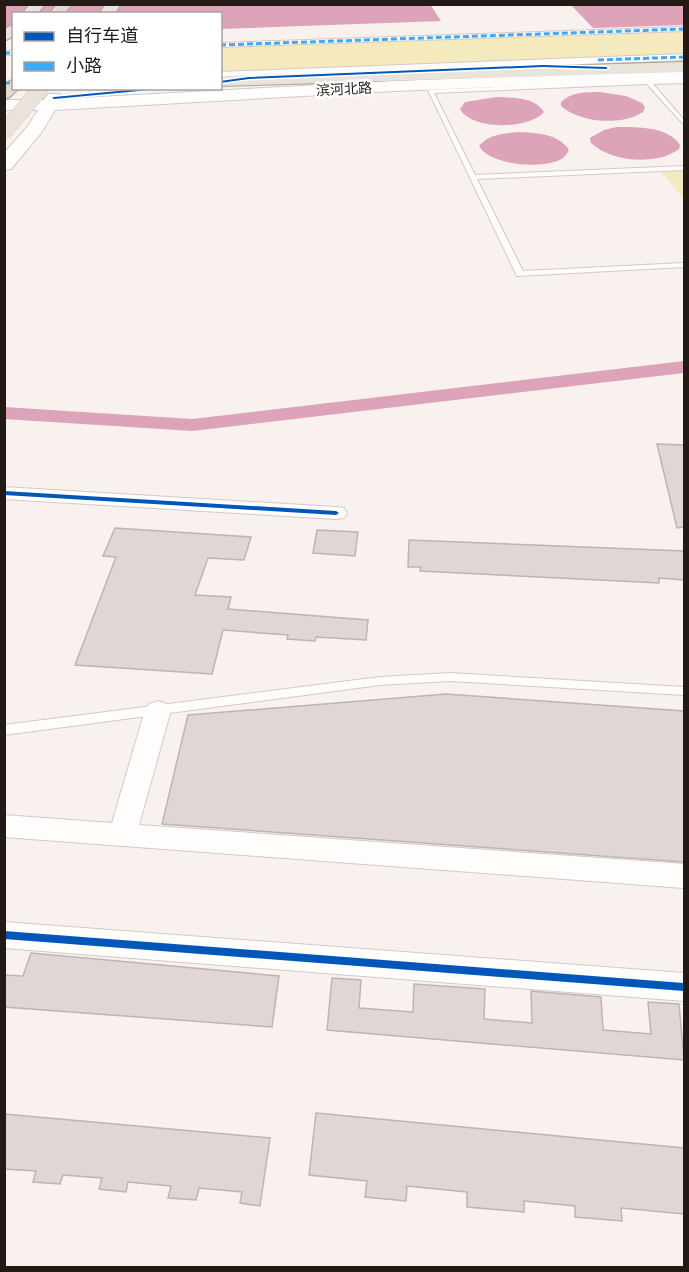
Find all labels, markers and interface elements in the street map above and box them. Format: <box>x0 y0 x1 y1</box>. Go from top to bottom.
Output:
legend <box>12 12 222 90</box>
text: 自行车道 <box>66 24 138 47</box>
text: 小路 <box>66 54 102 77</box>
street label: 滨河北路 <box>316 79 372 99</box>

